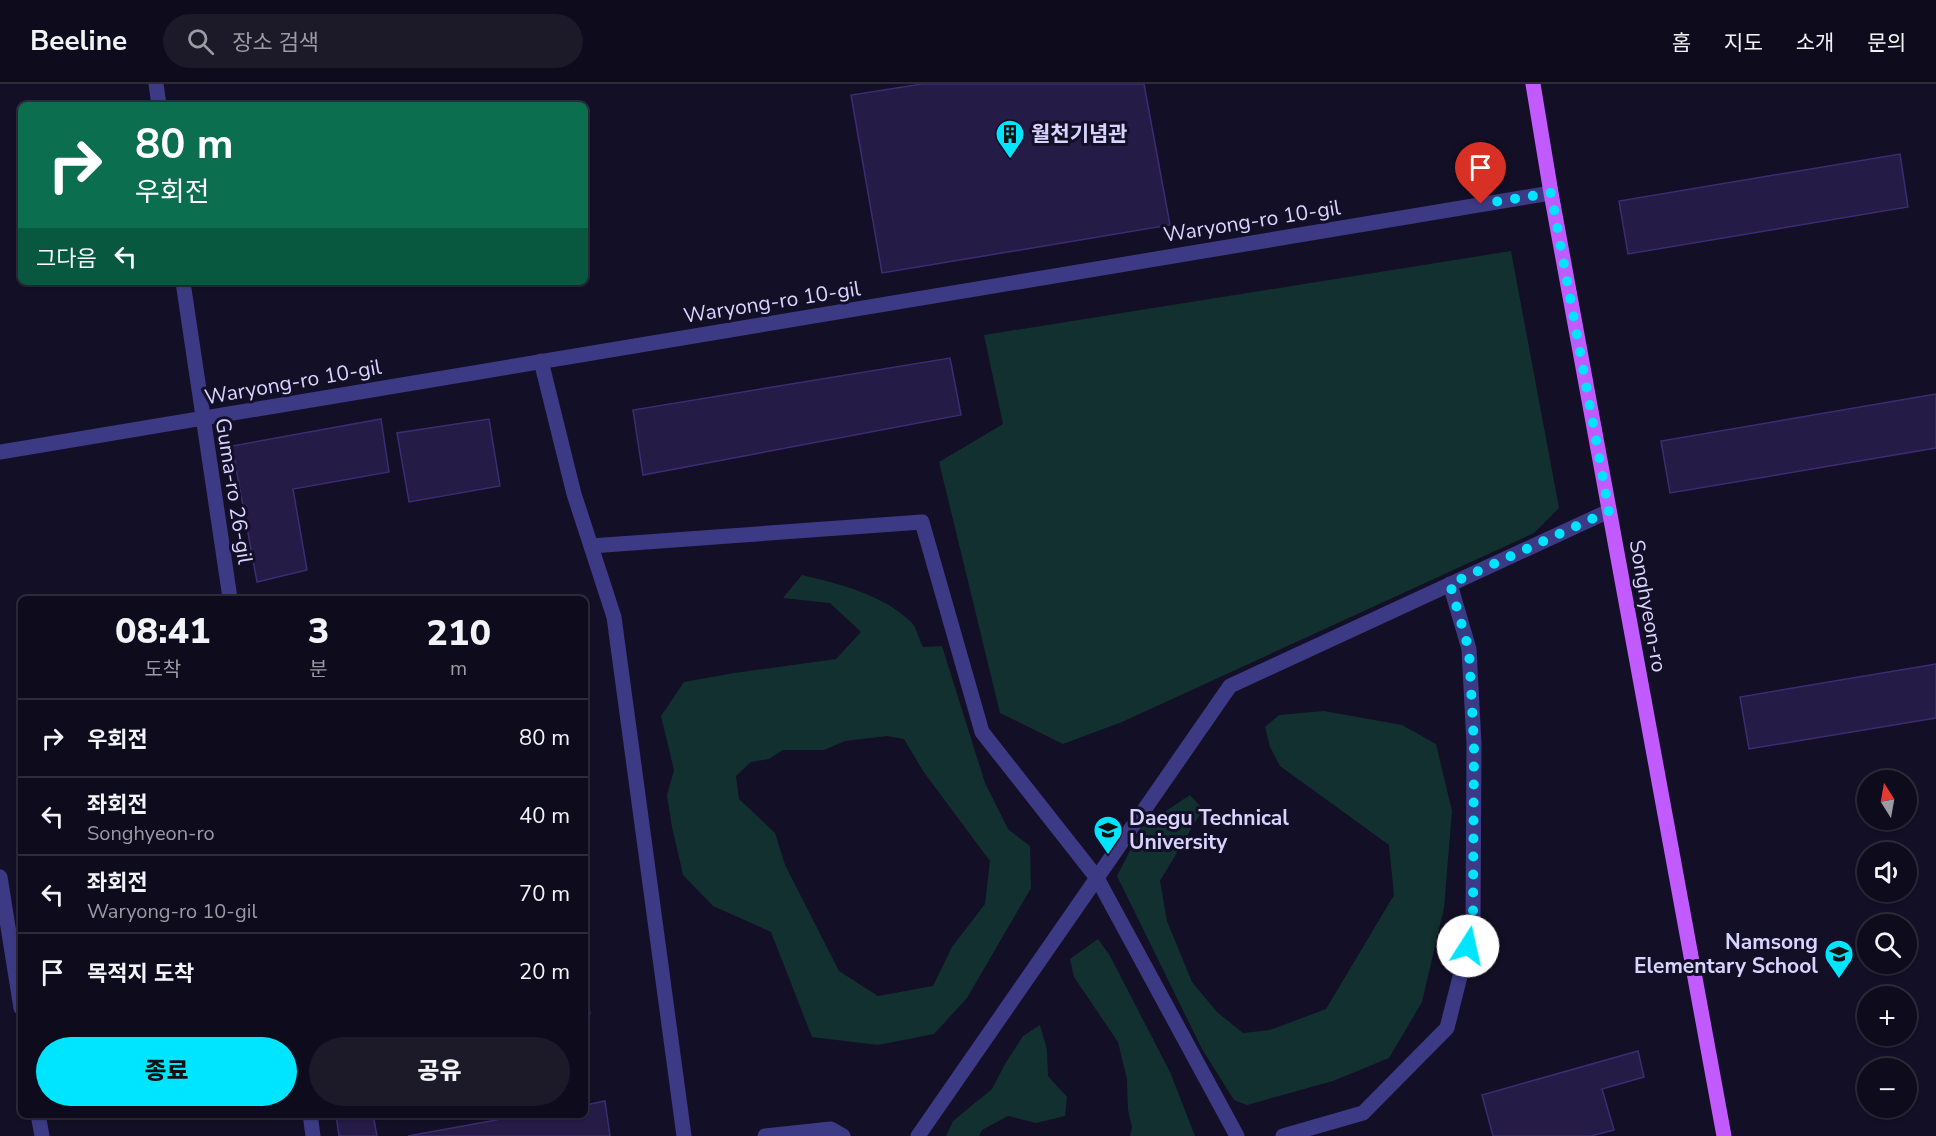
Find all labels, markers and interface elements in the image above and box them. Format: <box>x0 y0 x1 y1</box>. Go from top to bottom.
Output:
search box <box>163 14 583 68</box>
text: Beeline <box>30 22 127 60</box>
icon: search <box>184 25 217 58</box>
text: 장소 검색 <box>232 28 319 58</box>
text: 홈 <box>1672 29 1691 57</box>
text: 지도 <box>1724 29 1763 57</box>
text: 소개 <box>1796 29 1834 57</box>
text: 문의 <box>1867 29 1906 57</box>
text: 80 m <box>135 116 234 173</box>
building icon: 월천기념관 <box>994 118 1026 160</box>
place label: 월천기념관 <box>1031 120 1128 148</box>
icon: right <box>36 126 114 204</box>
pin <box>1455 142 1506 204</box>
icon: arrive <box>1464 151 1497 184</box>
text: 우회전 <box>135 174 210 211</box>
street label: Waryong-ro 10-gil <box>1161 193 1343 249</box>
icon: left <box>109 240 142 273</box>
text: 그다음 <box>36 244 97 274</box>
street label: Waryong-ro 10-gil <box>681 274 863 330</box>
street label: Waryong-ro 10-gil <box>202 353 384 411</box>
street label: Guma-ro 26-gil <box>209 416 259 567</box>
street label: Songhyeon-ro <box>1623 538 1673 674</box>
text: 08:41 <box>115 607 211 656</box>
text: 3 <box>308 607 329 656</box>
text: 210 <box>426 609 491 658</box>
text: m <box>450 655 467 682</box>
text: 도착 <box>144 656 181 683</box>
text: 분 <box>309 656 328 683</box>
icon: right <box>36 722 69 755</box>
text: 80 m <box>519 723 570 753</box>
text: 우회전 <box>87 725 148 755</box>
north arrow <box>1857 770 1917 830</box>
map controls <box>1857 770 1917 1118</box>
text: 좌회전 <box>87 790 148 820</box>
icon: left <box>36 800 69 833</box>
text: 40 m <box>519 801 570 831</box>
place label: Daegu Technical University <box>1129 804 1289 856</box>
school or university icon: Daegu Technical University <box>1092 814 1124 856</box>
text: Songhyeon-ro <box>87 820 215 847</box>
button: sound <box>1857 842 1917 902</box>
text: 좌회전 <box>87 868 148 898</box>
icon: left <box>36 878 69 911</box>
text: 70 m <box>519 879 570 909</box>
text: Waryong-ro 10-gil <box>87 898 257 925</box>
position arrow <box>1436 914 1500 978</box>
button: search <box>1857 914 1917 974</box>
place label: Namsong Elementary School <box>1634 928 1818 980</box>
school or university icon: Namsong Elementary School <box>1823 938 1855 980</box>
icon: arrive <box>36 956 69 989</box>
text: 20 m <box>519 957 570 987</box>
text: 목적지 도착 <box>87 959 194 989</box>
button: + <box>1857 986 1917 1046</box>
button: 종료 <box>36 1037 297 1106</box>
button: 공유 <box>309 1037 570 1106</box>
button: − <box>1857 1058 1917 1118</box>

